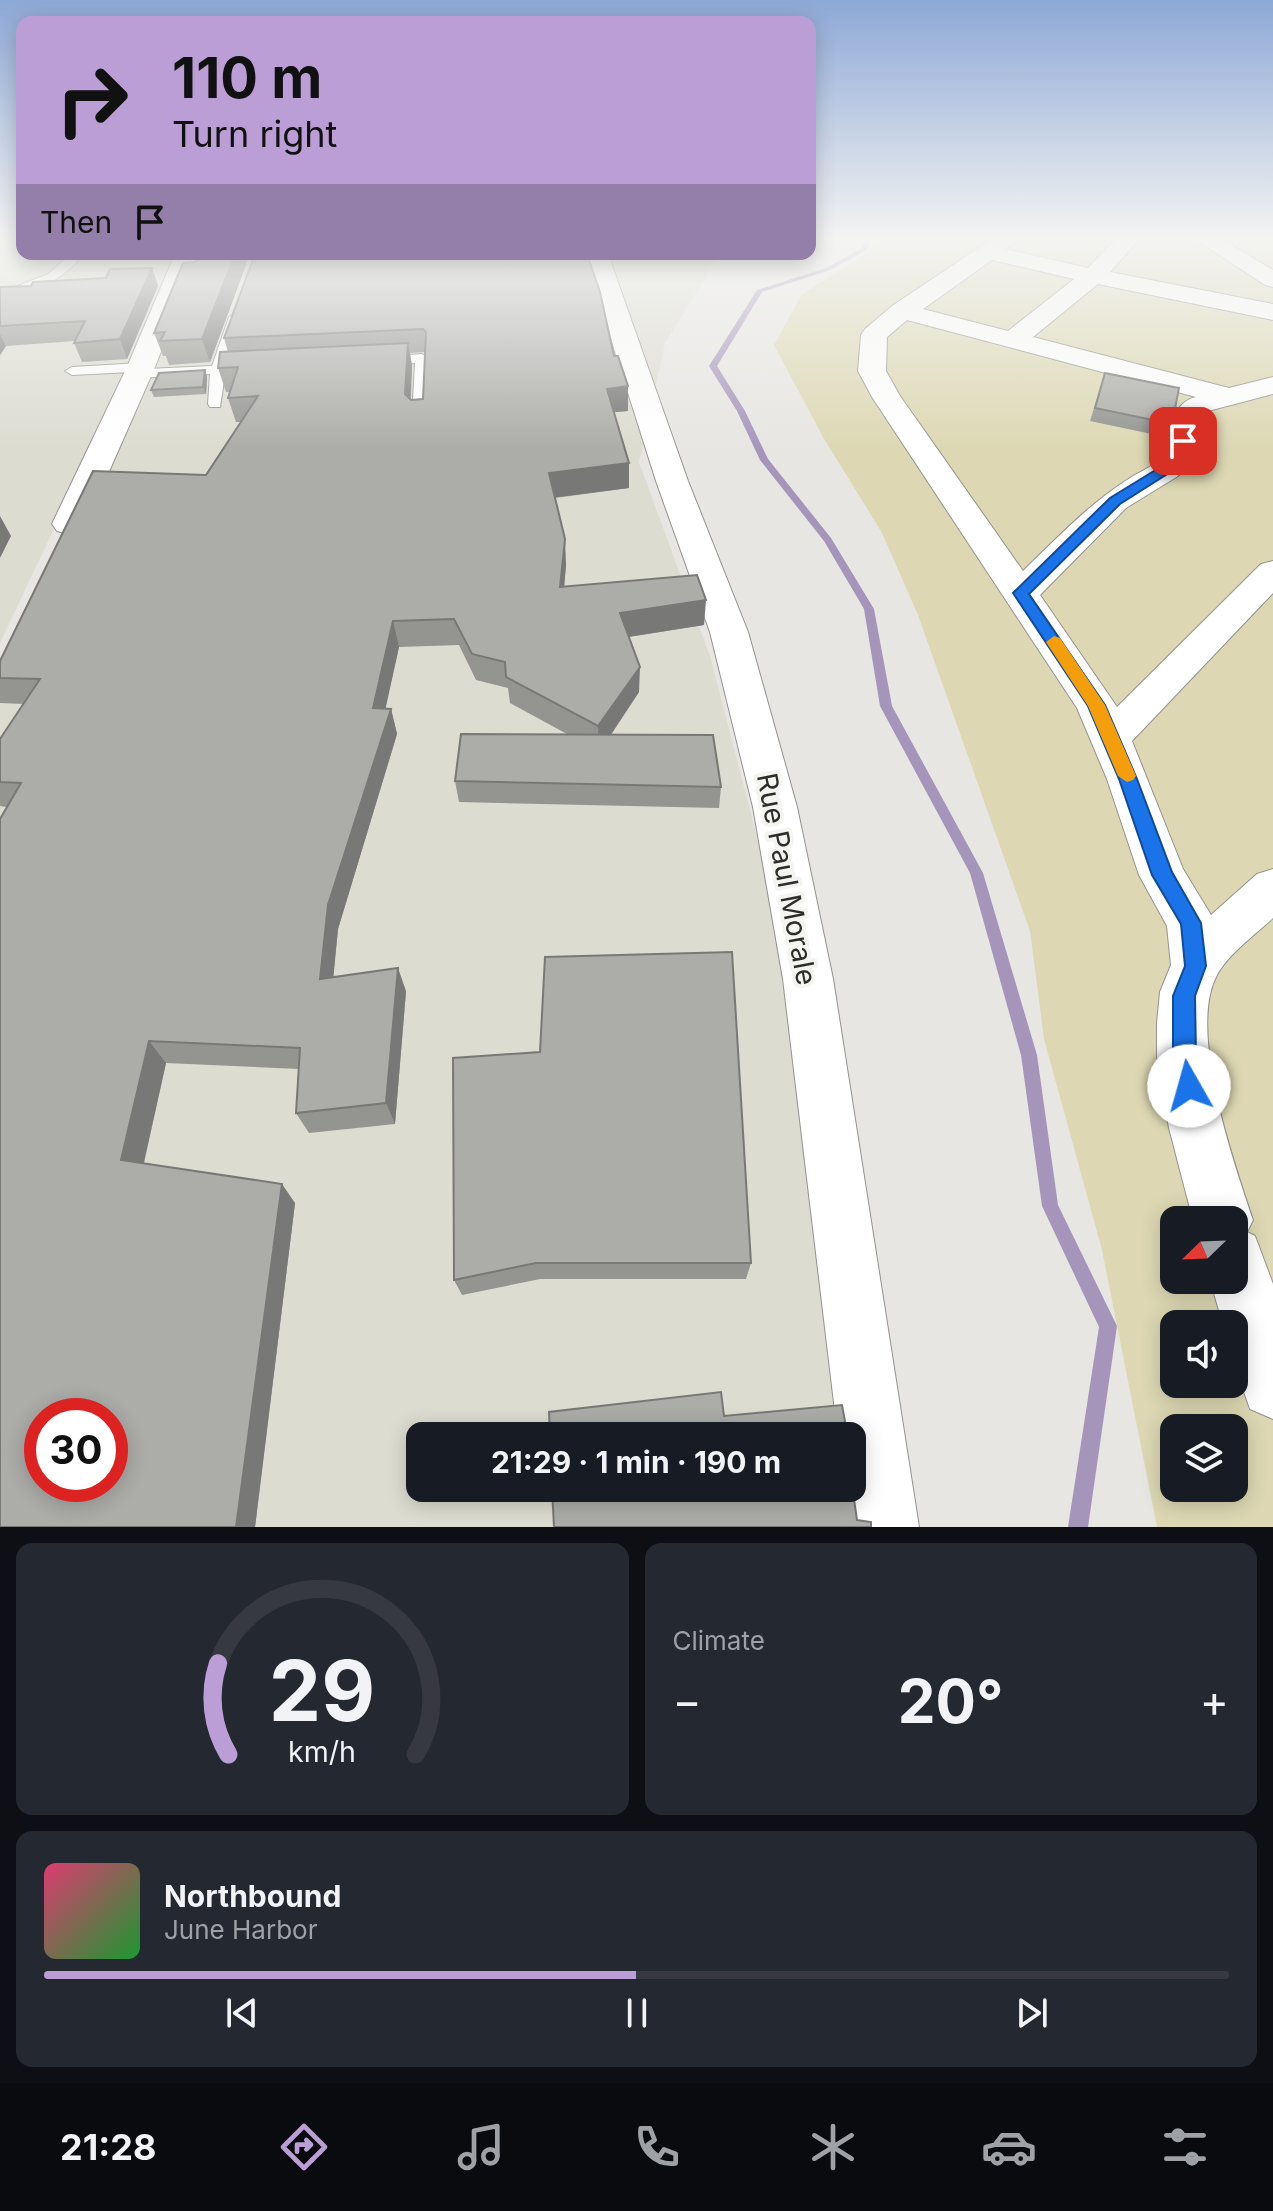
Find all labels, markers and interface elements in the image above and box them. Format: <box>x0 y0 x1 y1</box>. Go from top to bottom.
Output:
text: 110 m <box>172 44 322 112</box>
icon: right <box>40 48 144 152</box>
text: Turn right <box>172 112 337 156</box>
icon: arrive <box>128 200 172 244</box>
text: Then <box>40 204 112 240</box>
pin <box>1149 407 1217 475</box>
icon: arrive <box>1161 419 1205 463</box>
street label: Rue Paul Morale <box>750 770 824 988</box>
position arrow <box>1147 1044 1231 1128</box>
north arrow <box>1160 1206 1248 1294</box>
map controls <box>1160 1206 1248 1502</box>
button: sound <box>1160 1310 1248 1398</box>
speed limit sign: 30 <box>24 1398 128 1502</box>
button: layers <box>1160 1414 1248 1502</box>
text: 21:29 · 1 min · 190 m <box>491 1444 781 1480</box>
text: Climate <box>673 1625 765 1656</box>
text: 29 <box>269 1640 375 1741</box>
text: 20° <box>898 1665 1004 1737</box>
text: − <box>673 1674 702 1728</box>
text: + <box>1200 1674 1229 1728</box>
text: km/h <box>288 1734 356 1769</box>
text: Northbound <box>164 1878 341 1914</box>
text: June Harbor <box>164 1914 317 1945</box>
icon: previous <box>220 1991 264 2035</box>
icon: pause <box>615 1991 659 2035</box>
icon: next <box>1010 1991 1054 2035</box>
icon: directions <box>276 2119 332 2175</box>
icon: music <box>453 2119 509 2175</box>
icon: phone <box>629 2119 685 2175</box>
icon: climate <box>805 2119 861 2175</box>
icon: car <box>981 2119 1037 2175</box>
icon: filters <box>1157 2119 1213 2175</box>
text: 21:28 <box>60 2125 156 2169</box>

